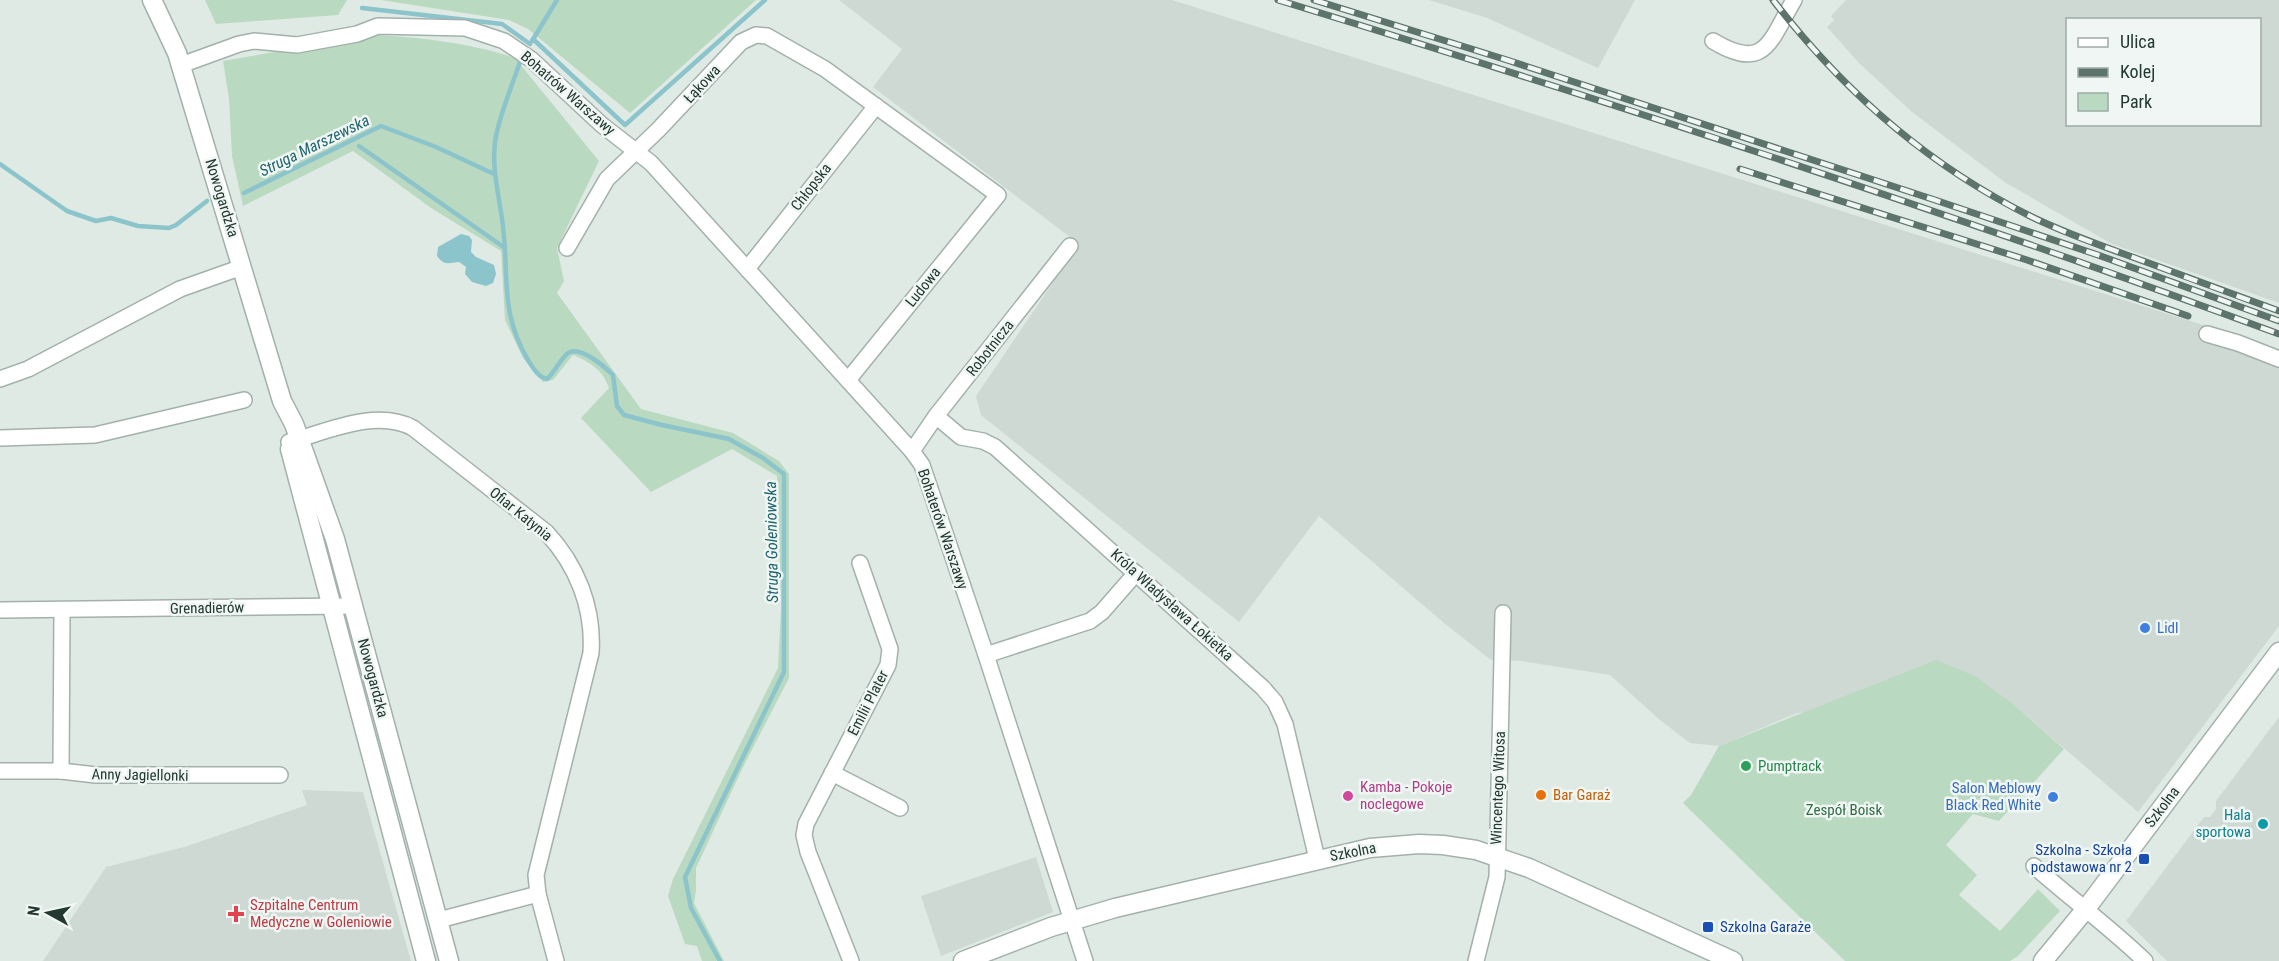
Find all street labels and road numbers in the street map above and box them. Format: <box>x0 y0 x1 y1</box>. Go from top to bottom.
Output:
street label: Bohatrów Warszawy <box>517 47 619 139</box>
street label: Łąkowa <box>680 61 724 107</box>
street label: Nowogardzka <box>202 157 242 239</box>
street label: Chłopska <box>787 160 835 214</box>
street label: Ludowa <box>902 263 944 311</box>
street label: Robotnicza <box>963 316 1017 380</box>
street label: Bohaterów Warszawy <box>914 466 972 592</box>
street label: Ofiar Katynia <box>486 483 556 545</box>
street label: Króla Władysława Łokietka <box>1107 545 1237 665</box>
street label: Grenadierów <box>170 598 245 618</box>
street label: Nowogardzka <box>354 637 392 719</box>
street label: Emilii Plater <box>844 667 892 739</box>
street label: Wincentego Witosa <box>1487 731 1509 845</box>
street label: Anny Jagiellonki <box>91 765 189 785</box>
street label: Szkolna <box>2141 783 2183 831</box>
street label: Szkolna <box>1328 839 1378 865</box>

